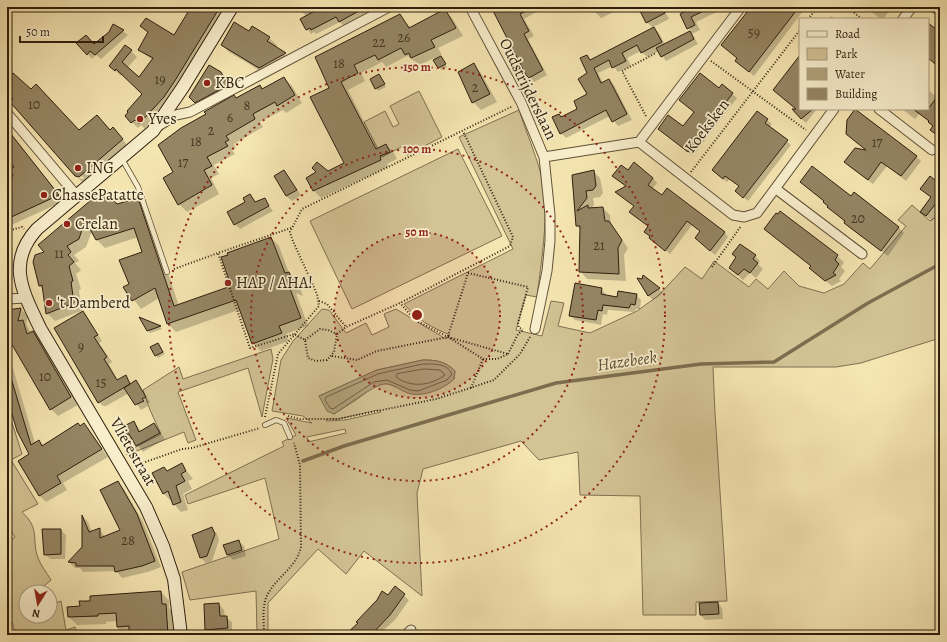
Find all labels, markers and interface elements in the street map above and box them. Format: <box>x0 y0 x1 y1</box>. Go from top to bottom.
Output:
scale bar <box>20 18 103 44</box>
legend <box>799 18 929 110</box>
house number: 59 <box>748 23 760 42</box>
text: 50 m <box>26 24 50 40</box>
text: Road <box>835 26 861 42</box>
house number: 26 <box>397 28 411 47</box>
house number: 22 <box>372 33 386 52</box>
street label: Oudstrijderslaan <box>494 34 562 144</box>
text: Park <box>835 46 858 62</box>
house number: 18 <box>333 54 345 73</box>
text: 150 m <box>403 59 431 75</box>
text: Water <box>834 66 865 82</box>
house number: 19 <box>154 70 166 89</box>
place label: KBC <box>215 72 245 94</box>
marker: KBC <box>202 78 212 88</box>
house number: 2 <box>472 78 479 97</box>
text: Building <box>835 86 877 102</box>
street label: Koeksken <box>679 94 735 158</box>
house number: 10 <box>28 95 40 114</box>
house number: 8 <box>244 96 251 115</box>
place label: Yves <box>147 108 177 130</box>
house number: 6 <box>227 108 233 127</box>
marker: Yves <box>135 114 145 124</box>
house number: 2 <box>208 121 215 140</box>
house number: 18 <box>190 132 202 151</box>
house number: 17 <box>872 133 882 152</box>
text: 100 m <box>403 141 431 157</box>
house number: 17 <box>178 153 188 172</box>
place label: ING <box>86 157 114 179</box>
marker: ING <box>73 163 83 173</box>
place label: ChassePatatte <box>52 184 144 206</box>
marker: ChassePatatte <box>39 190 49 200</box>
house number: 20 <box>851 209 865 228</box>
place label: Crelan <box>75 213 118 235</box>
marker: Crelan <box>62 219 72 229</box>
text: 50 m <box>405 224 429 240</box>
house number: 21 <box>593 236 605 255</box>
house number: 11 <box>54 244 64 263</box>
place label: HAP / AHA! <box>236 272 313 294</box>
marker: HAP / AHA! <box>223 278 233 288</box>
place label: 't Damberd <box>57 292 131 314</box>
marker: 't Damberd <box>44 298 54 308</box>
centre of rings <box>410 308 424 322</box>
house number: 9 <box>78 337 84 356</box>
water label: Hazebeek <box>596 345 659 377</box>
house number: 10 <box>39 367 51 386</box>
house number: 15 <box>96 373 106 392</box>
street label: Vlietestraat <box>104 413 161 490</box>
house number: 28 <box>121 531 135 550</box>
north arrow <box>18 584 58 624</box>
text: N <box>31 605 42 621</box>

